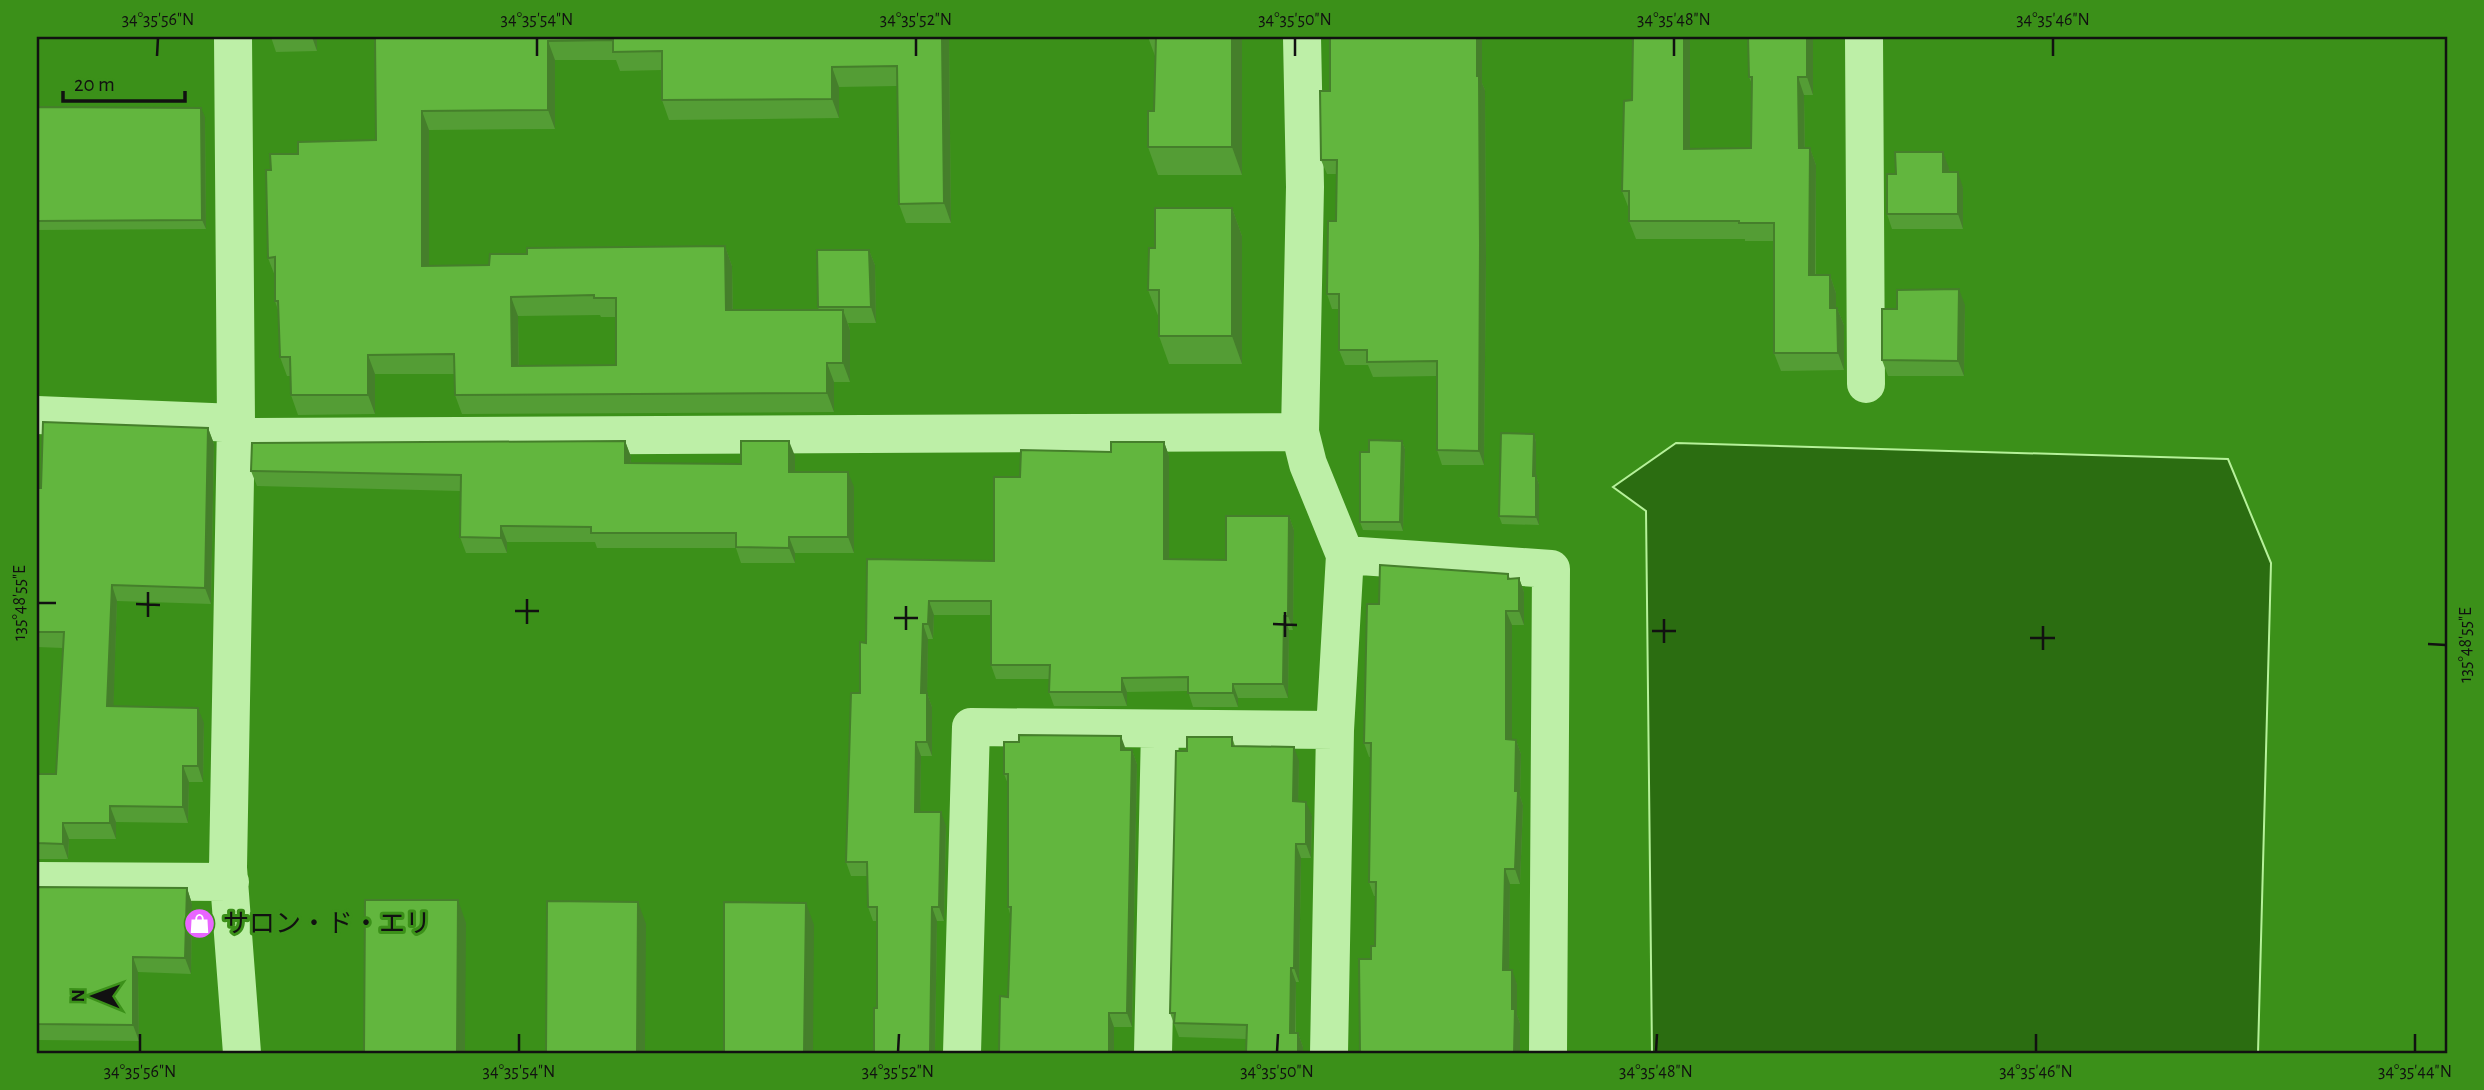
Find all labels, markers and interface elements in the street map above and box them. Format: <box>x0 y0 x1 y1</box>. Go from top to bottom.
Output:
text: 34°35'56"N <box>122 11 194 29</box>
text: 34°35'54"N <box>501 11 573 29</box>
text: 34°35'52"N <box>880 11 952 29</box>
text: 34°35'50"N <box>1258 11 1332 29</box>
text: 34°35'48"N <box>1637 11 1711 29</box>
text: 34°35'46"N <box>2016 11 2090 29</box>
scale bar <box>63 60 186 104</box>
text: 20 m <box>74 74 115 95</box>
text: 135°48'55"E <box>11 565 29 641</box>
text: 135°48'55"E <box>2457 607 2475 683</box>
shop icon: サロン・ド・エリ <box>183 906 217 940</box>
place label: サロン・ド・エリ <box>223 911 431 937</box>
north arrow <box>60 960 130 1030</box>
text: N <box>69 989 88 1003</box>
text: 34°35'56"N <box>104 1063 176 1081</box>
text: 34°35'54"N <box>483 1063 555 1081</box>
text: 34°35'52"N <box>862 1063 934 1081</box>
text: 34°35'50"N <box>1240 1063 1314 1081</box>
text: 34°35'48"N <box>1619 1063 1693 1081</box>
text: 34°35'46"N <box>1999 1063 2073 1081</box>
text: 34°35'44"N <box>2378 1063 2452 1081</box>

